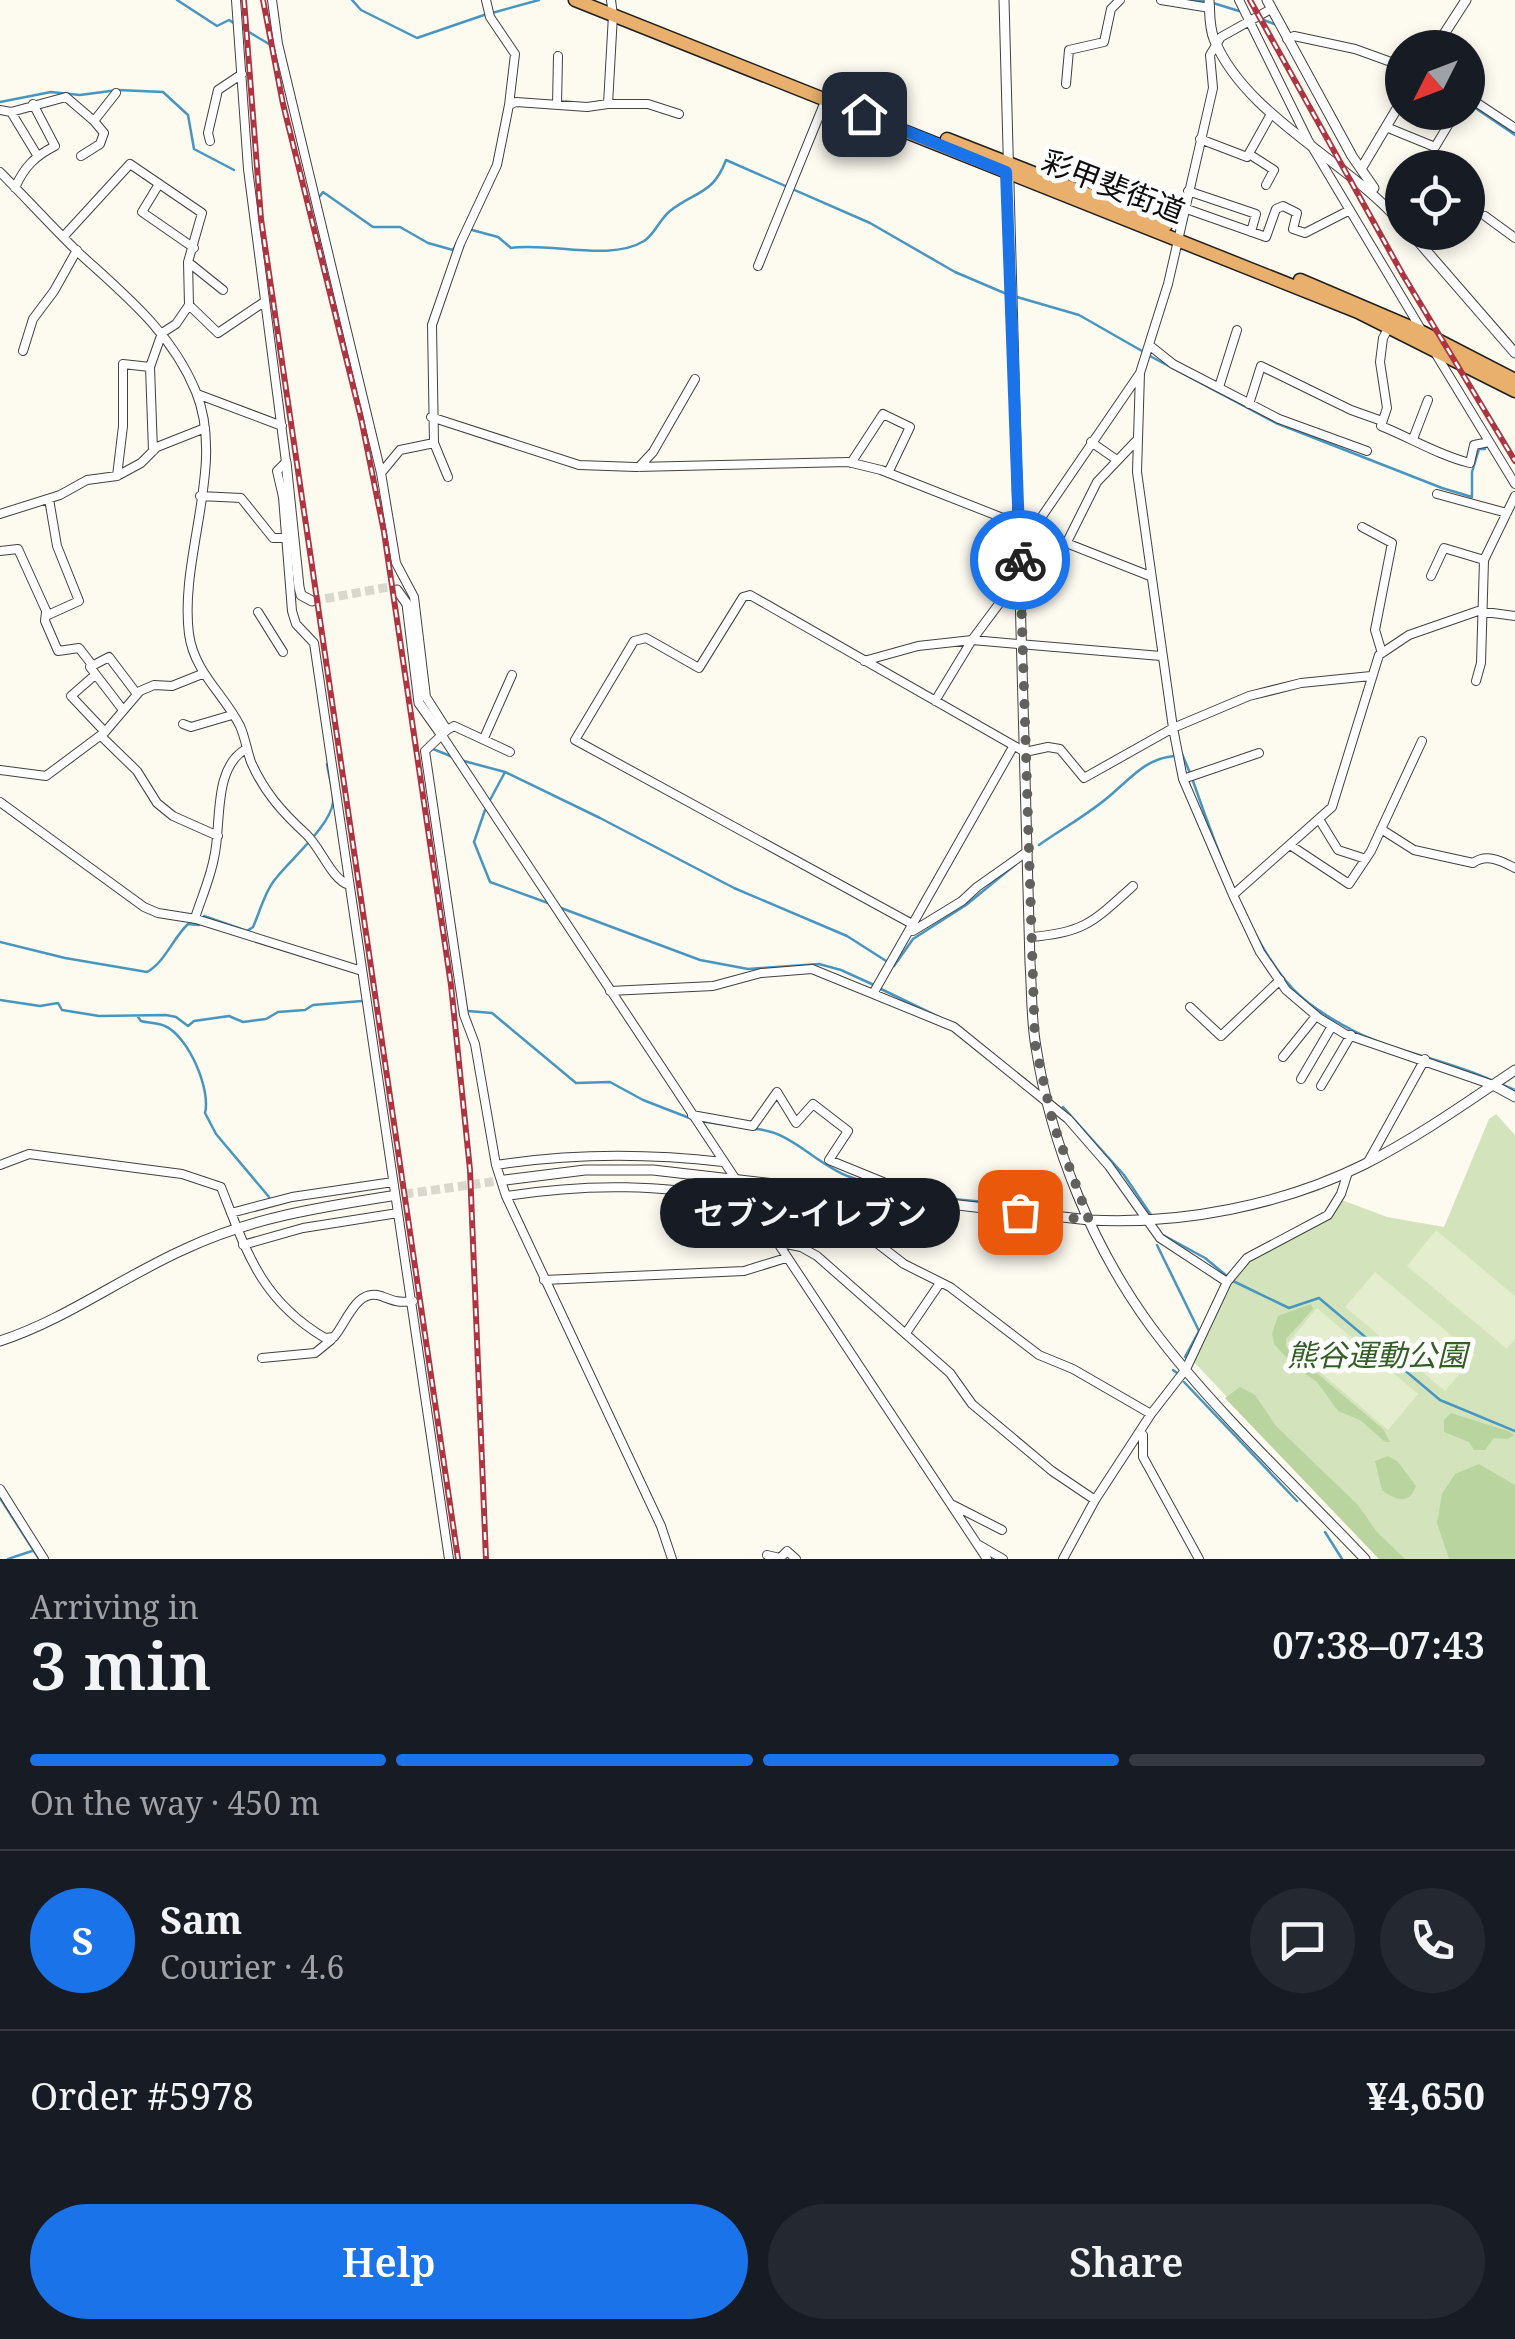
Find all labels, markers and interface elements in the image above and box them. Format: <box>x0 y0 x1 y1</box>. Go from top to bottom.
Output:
north arrow <box>1385 30 1485 130</box>
map controls <box>1385 30 1485 250</box>
pin <box>822 72 907 157</box>
icon: home <box>837 87 892 142</box>
street label: 彩甲斐街道 <box>1036 140 1191 232</box>
button: locate <box>1385 150 1485 250</box>
courier <box>970 510 1070 610</box>
icon: bike <box>993 533 1048 588</box>
pin <box>978 1170 1063 1255</box>
callout: セブン-イレブン <box>660 1177 960 1247</box>
icon: bag <box>993 1185 1048 1240</box>
text: セブン-イレブン <box>693 1191 927 1234</box>
park label: 熊谷運動公園 <box>1287 1334 1471 1375</box>
text: Arriving in <box>30 1585 199 1628</box>
text: 07:38–07:43 <box>1272 1618 1485 1670</box>
text: 3 min <box>30 1621 212 1709</box>
text: On the way · 450 m <box>30 1781 320 1824</box>
button: chat <box>1250 1888 1355 1993</box>
button: phone <box>1380 1888 1485 1993</box>
text: Sam <box>160 1893 242 1945</box>
text: S <box>71 1914 94 1966</box>
text: Courier · 4.6 <box>160 1945 344 1988</box>
text: Order #5978 <box>30 2069 254 2121</box>
text: ¥4,650 <box>1366 2069 1485 2121</box>
button: Help <box>30 2204 748 2319</box>
button: Share <box>768 2204 1485 2319</box>

